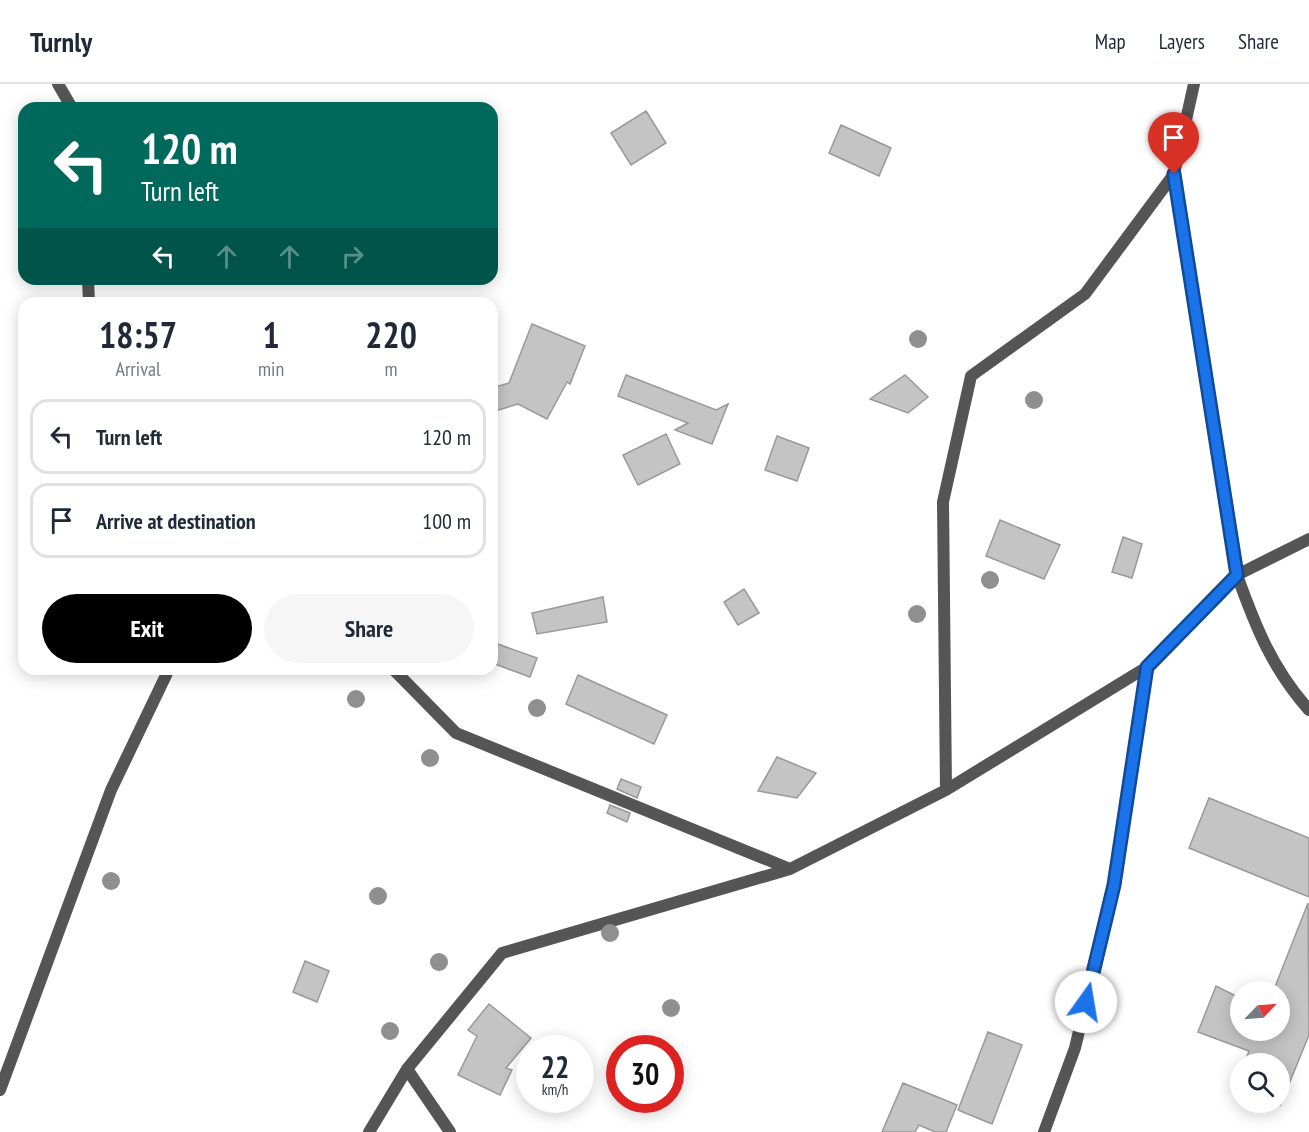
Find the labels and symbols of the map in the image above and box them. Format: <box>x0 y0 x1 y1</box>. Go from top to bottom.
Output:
pin <box>1148 112 1199 174</box>
position arrow <box>1054 970 1118 1034</box>
north arrow <box>1230 981 1290 1041</box>
speed limit sign: 30 <box>606 1035 684 1113</box>

